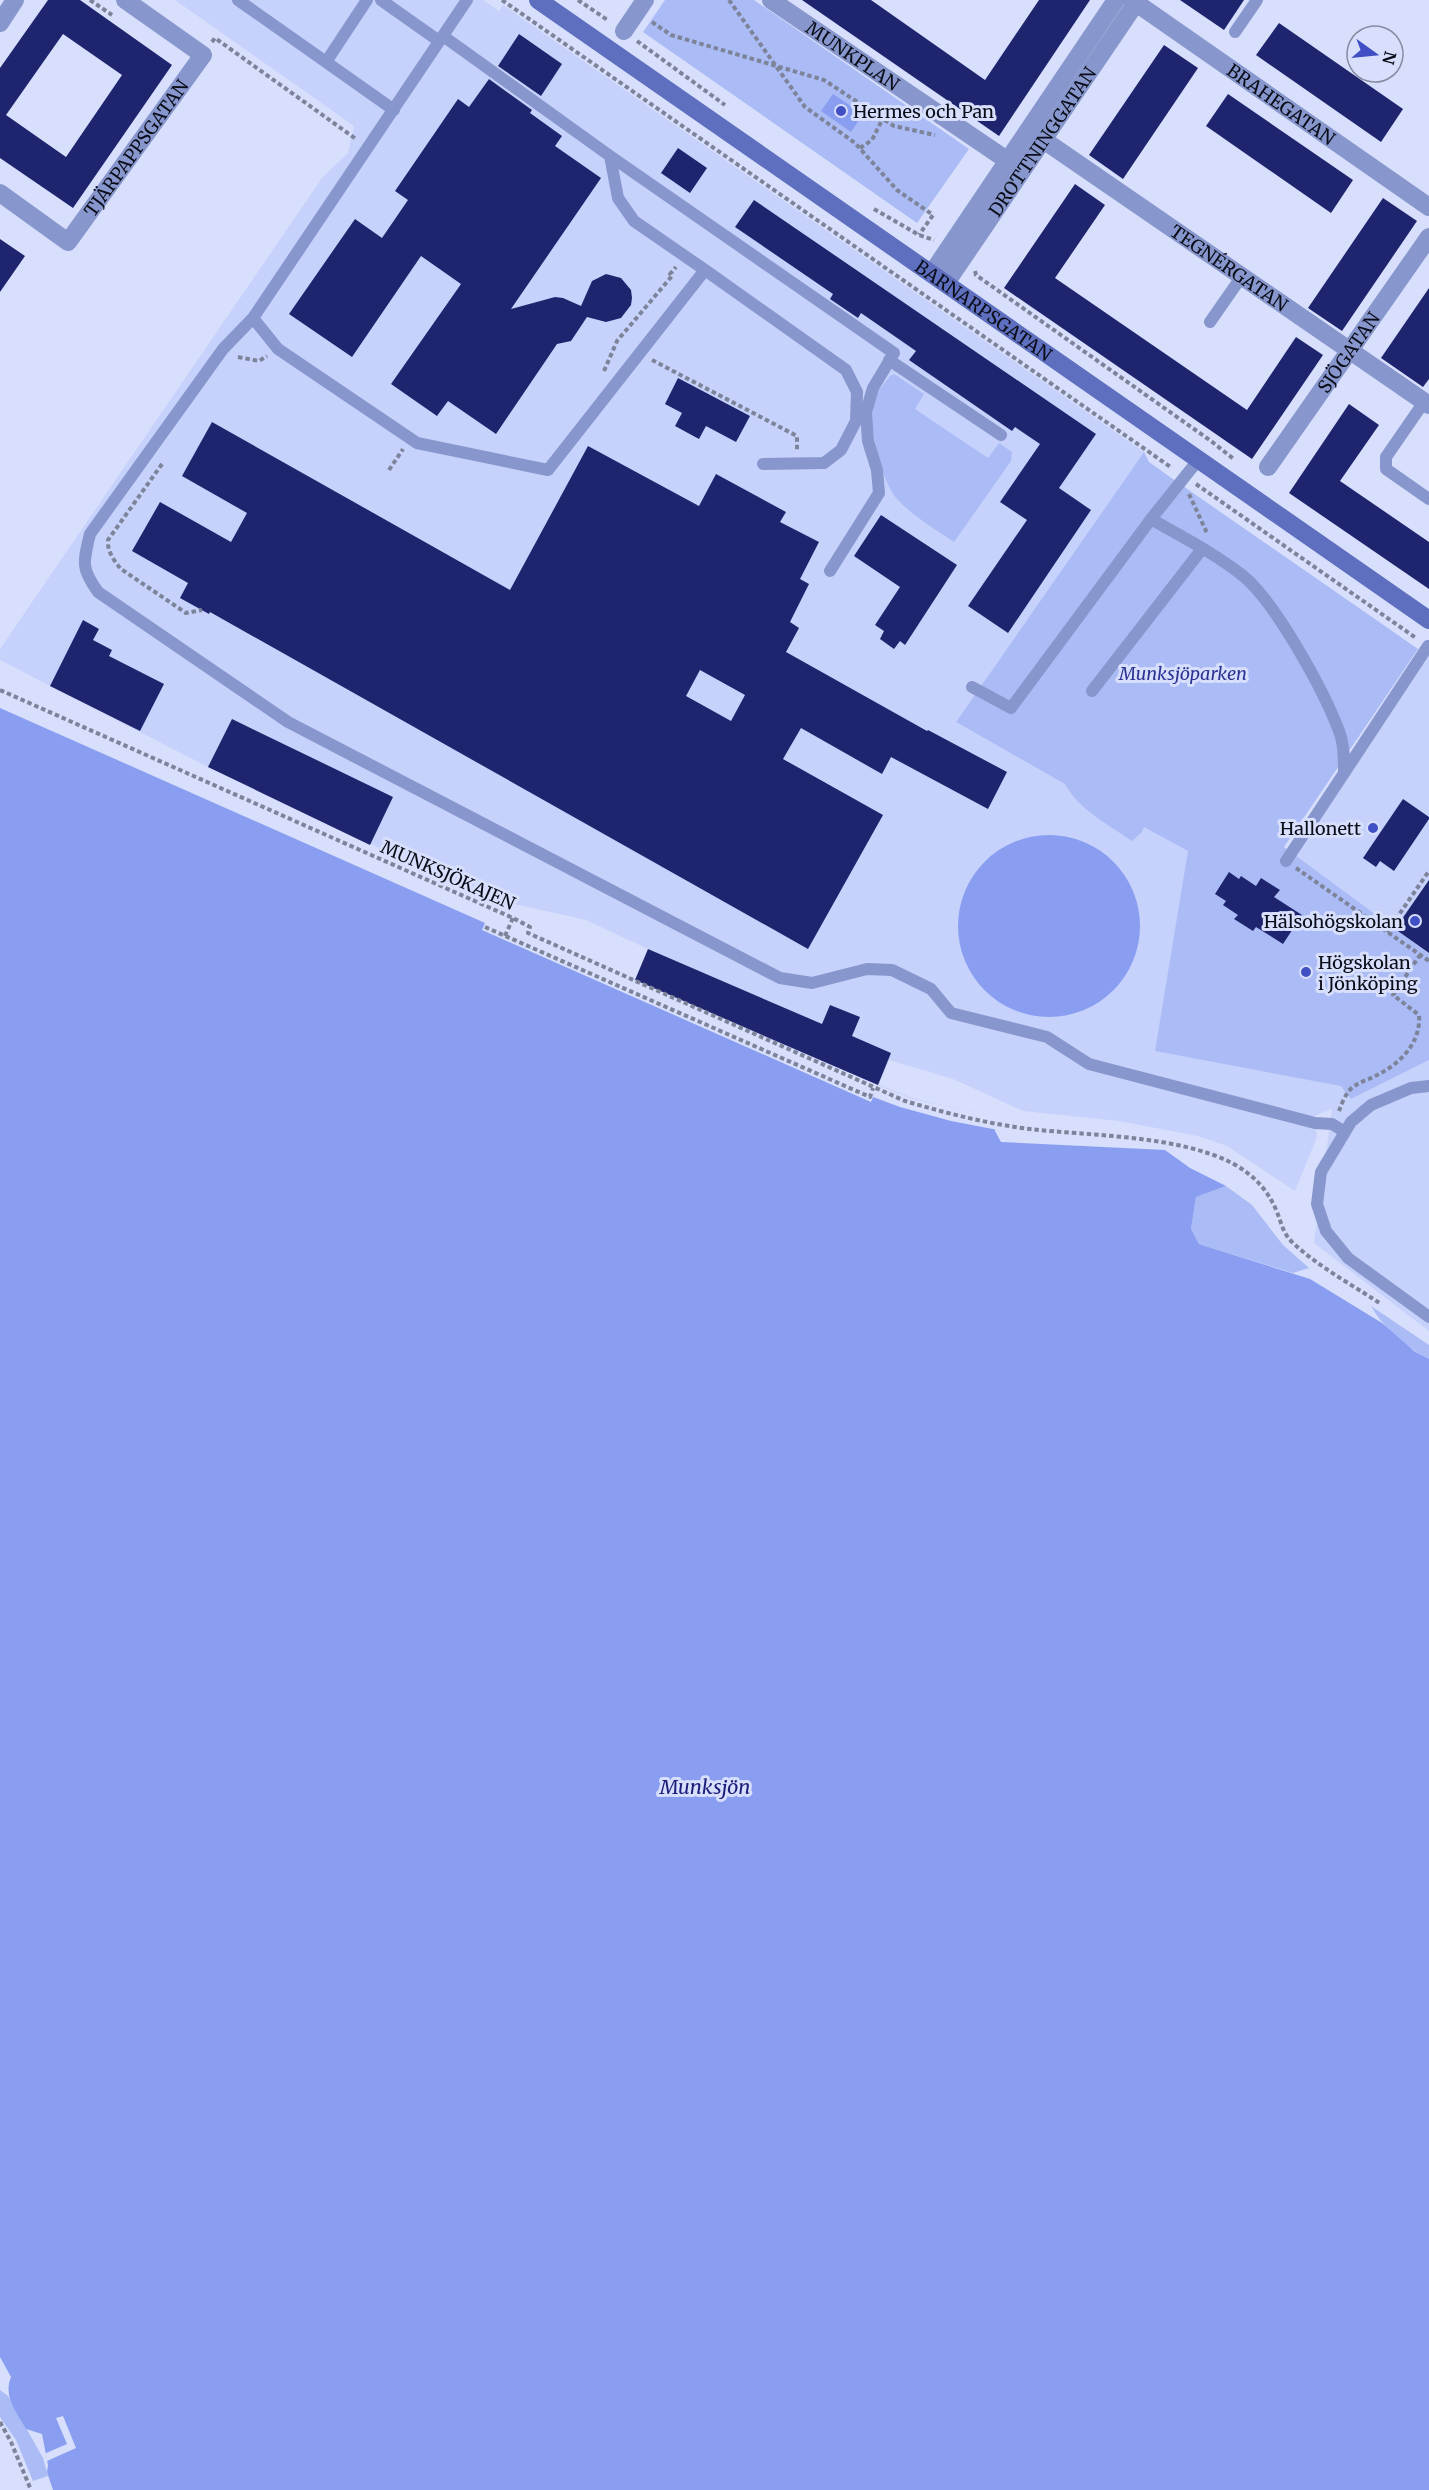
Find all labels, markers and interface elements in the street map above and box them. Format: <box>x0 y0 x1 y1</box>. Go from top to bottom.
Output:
street label: MUNKPLAN <box>802 16 904 95</box>
north arrow <box>1345 24 1405 84</box>
text: N <box>1378 49 1401 67</box>
street label: BRAHEGATAN <box>1223 58 1340 150</box>
street label: DROTTNINGGATAN <box>983 62 1101 221</box>
street label: TJÄRPAPPSGATAN <box>79 75 193 221</box>
place label: Hermes och Pan <box>853 100 994 123</box>
marker: Hermes och Pan <box>834 104 848 118</box>
street label: TEGNÉRGATAN <box>1166 219 1293 316</box>
street label: BARNARPSGATAN <box>911 255 1057 366</box>
street label: SJÖGATAN <box>1312 307 1385 397</box>
park label: Munksjöparken <box>1118 662 1247 685</box>
place label: Hallonett <box>1280 817 1361 840</box>
marker: Hallonett <box>1366 821 1380 835</box>
street label: MUNKSJÖKAJEN <box>377 835 519 915</box>
place label: Hälsohögskolan <box>1264 910 1403 933</box>
marker: Hälsohögskolan <box>1408 914 1422 928</box>
place label: Högskolan i Jönköping <box>1318 951 1418 995</box>
marker: Högskolan i Jönköping <box>1299 965 1313 979</box>
water label: Munksjön <box>659 1774 750 1799</box>

